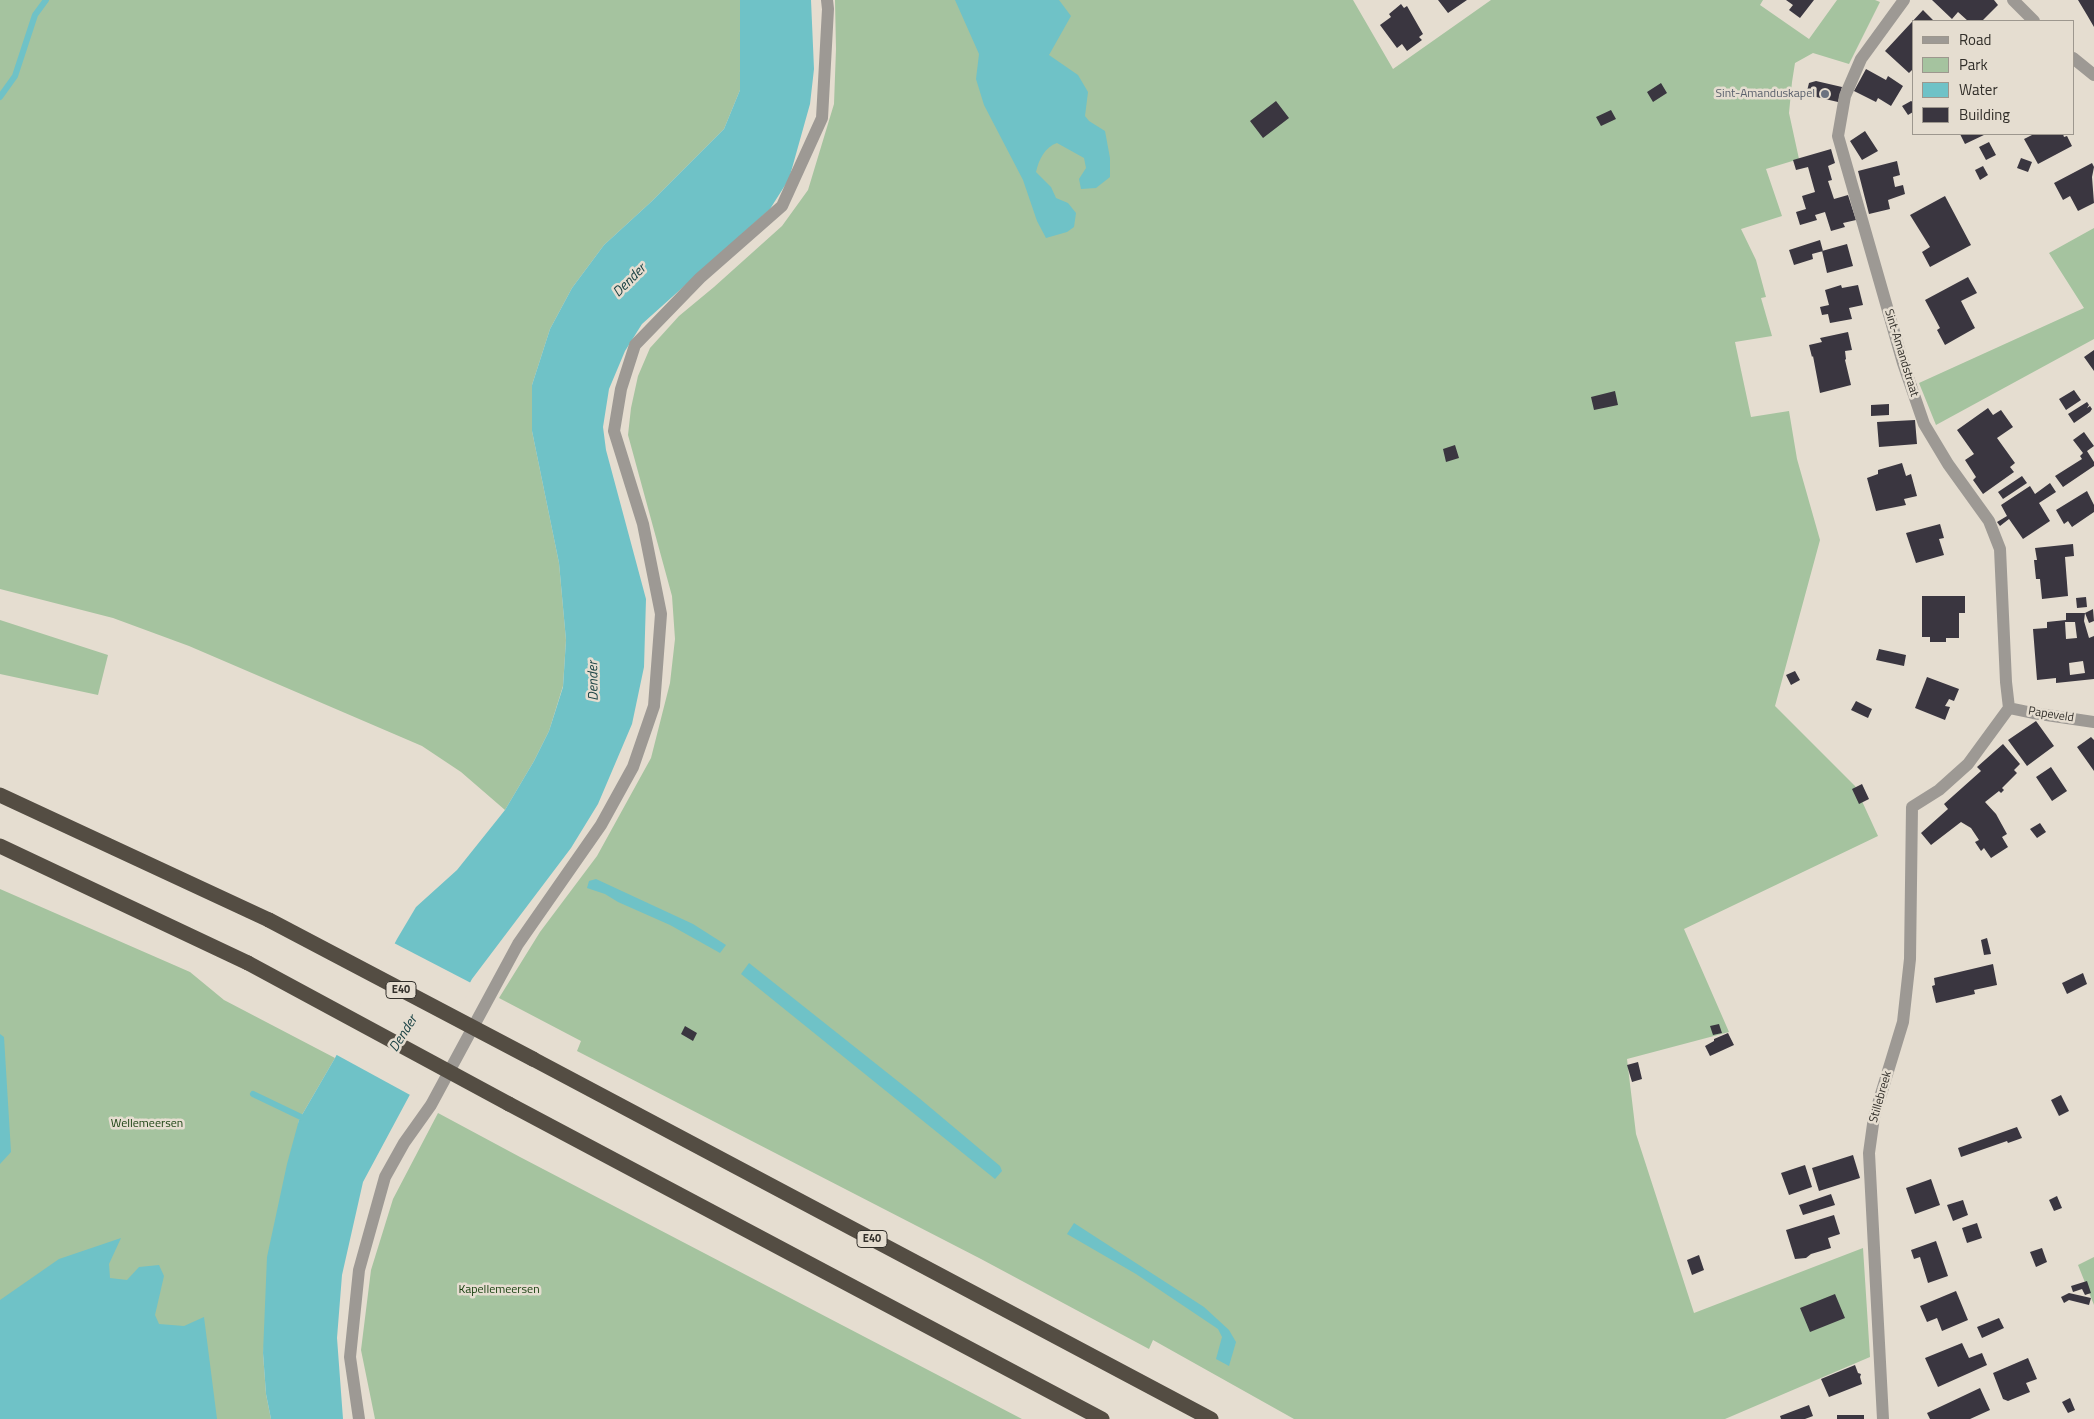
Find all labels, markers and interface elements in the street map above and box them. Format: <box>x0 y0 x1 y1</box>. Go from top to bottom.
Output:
legend <box>1912 20 2074 135</box>
text: Road <box>1959 28 1991 51</box>
text: Park <box>1959 53 1988 76</box>
text: Water <box>1959 78 1998 101</box>
place label: Sint-Amanduskapel <box>1716 87 1815 101</box>
marker: Sint-Amanduskapel <box>1819 88 1831 100</box>
text: Building <box>1959 103 2010 126</box>
water label: Dender <box>610 261 650 301</box>
street label: Sint-Amandstraat <box>1881 307 1921 399</box>
water label: Dender <box>585 661 603 701</box>
street label: Papeveld <box>2027 704 2075 726</box>
road number: E40 <box>386 982 416 998</box>
water label: Dender <box>386 1013 422 1055</box>
street label: Stillebreek <box>1867 1070 1895 1124</box>
park label: Wellemeersen <box>111 1117 183 1131</box>
road number: E40 <box>857 1230 887 1248</box>
park label: Kapellemeersen <box>458 1283 540 1297</box>

